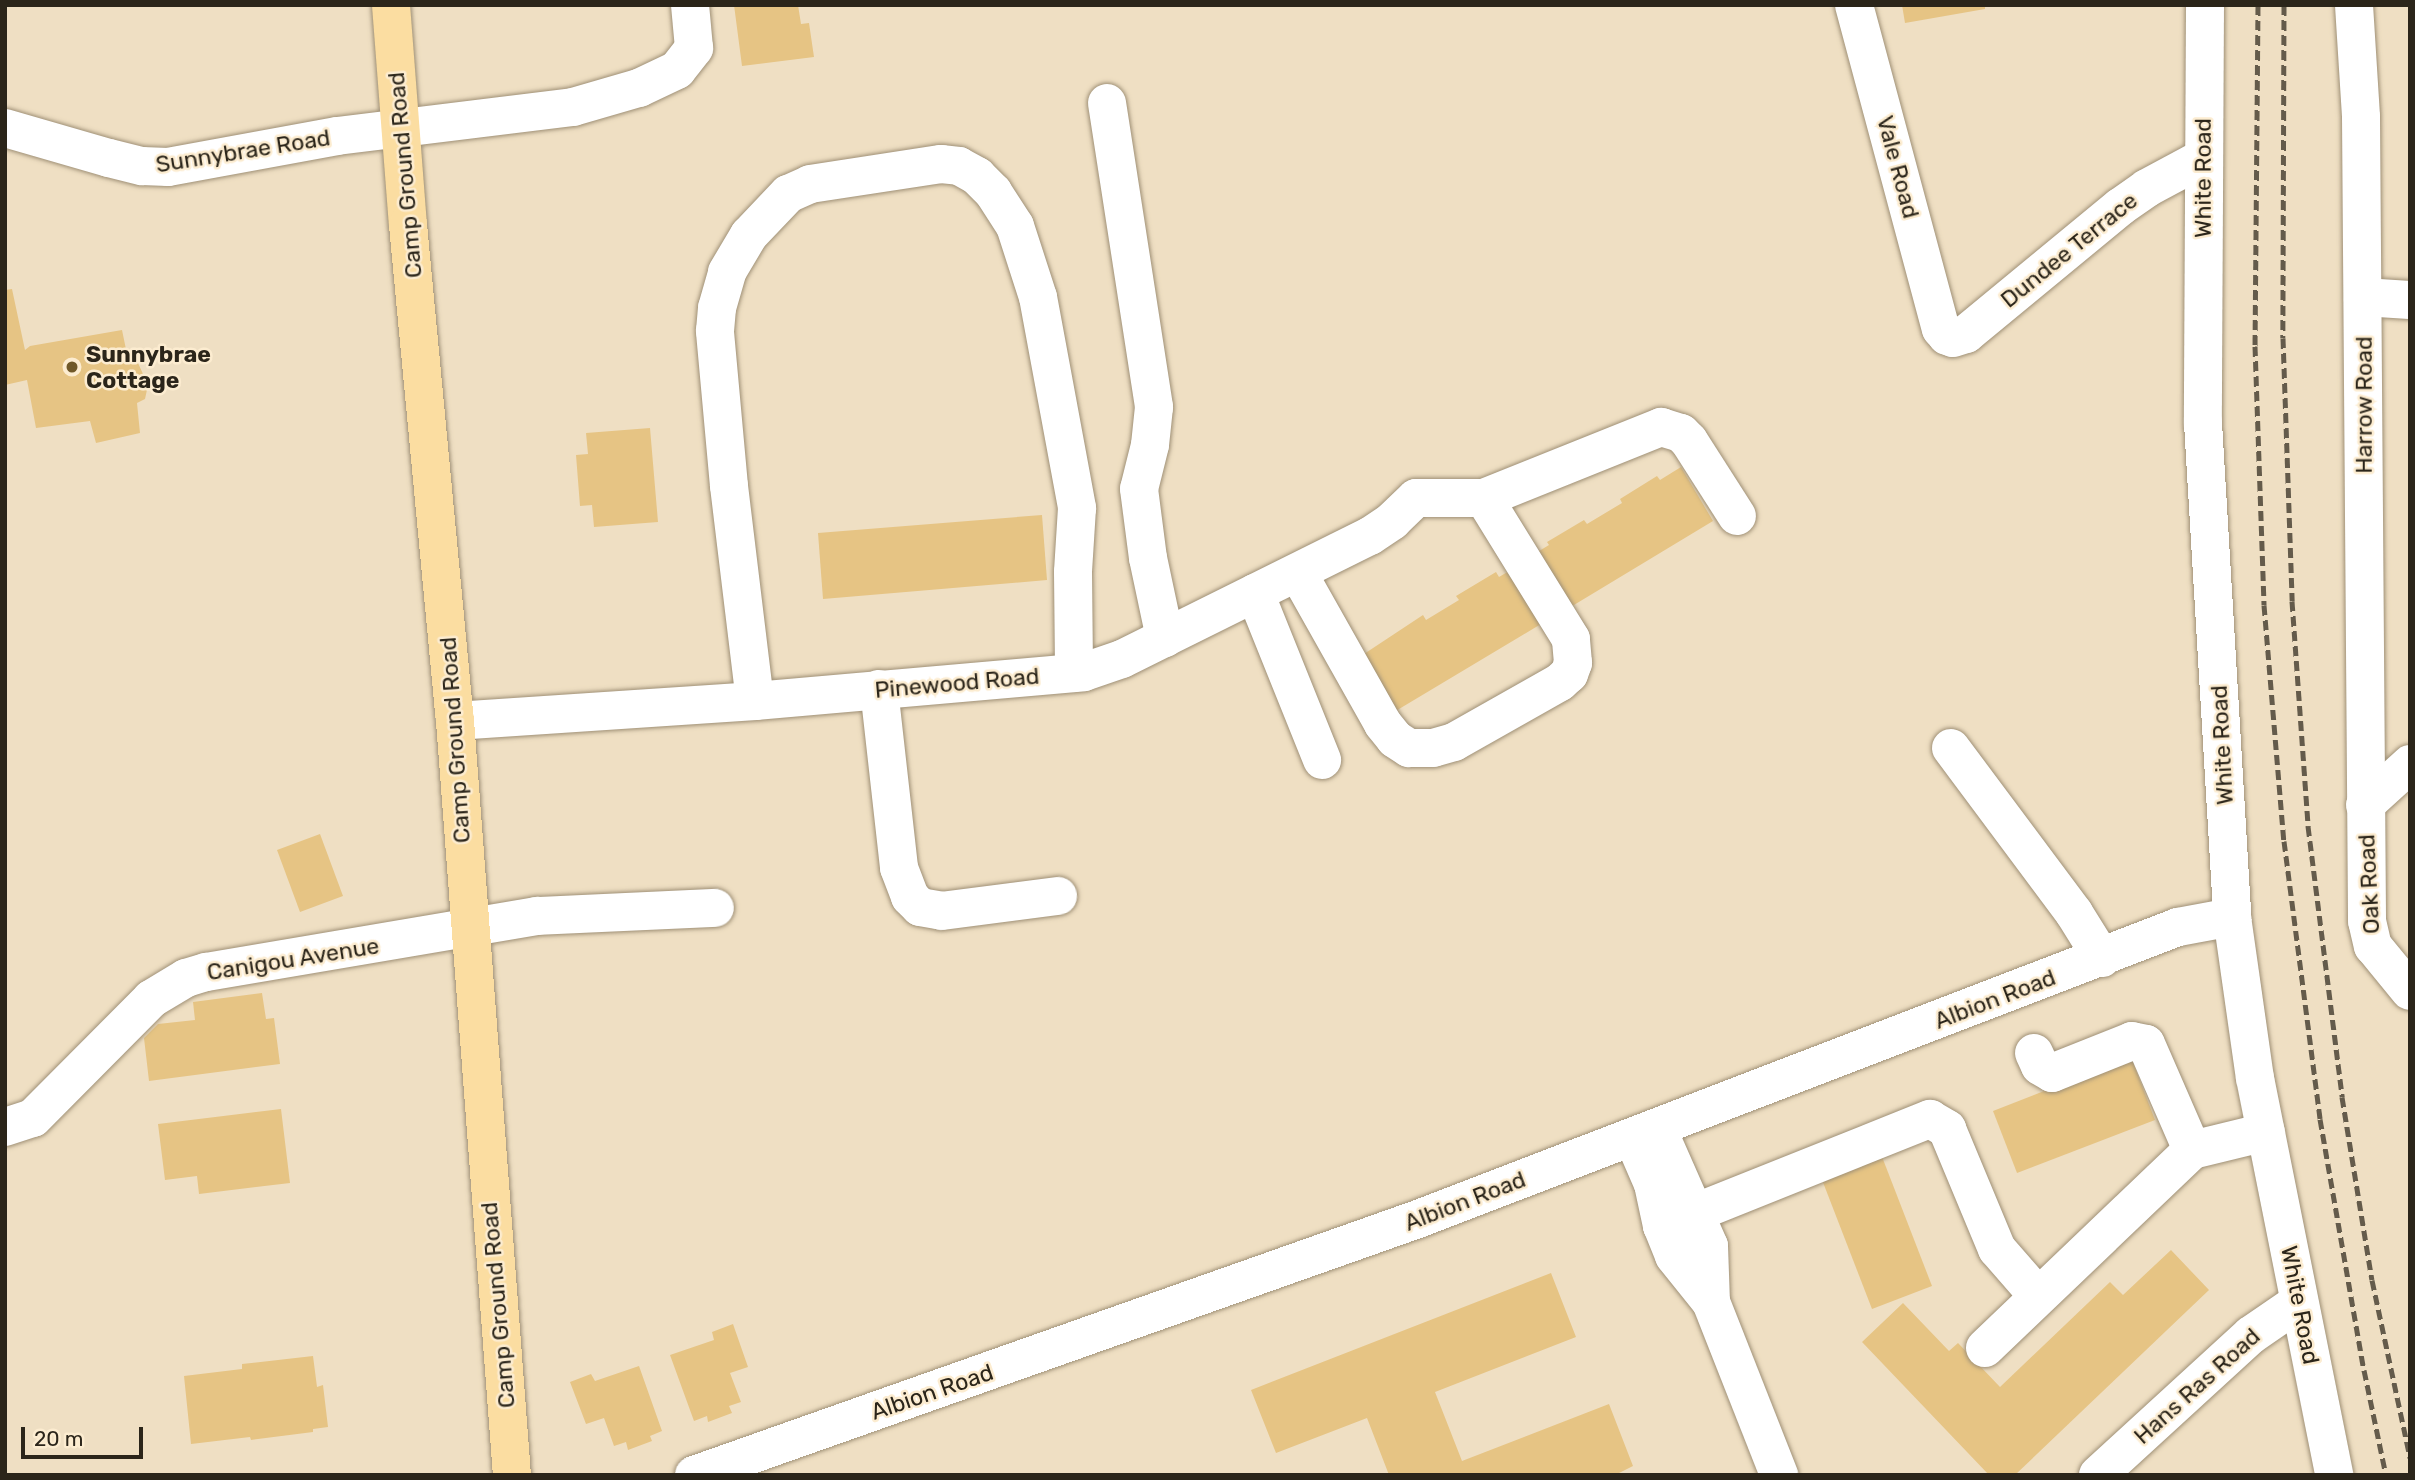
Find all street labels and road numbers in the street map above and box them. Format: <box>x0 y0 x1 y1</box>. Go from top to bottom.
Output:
street label: Camp Ground Road <box>382 71 428 279</box>
street label: Vale Road <box>1871 113 1925 221</box>
street label: White Road <box>2189 118 2217 238</box>
street label: Sunnybrae Road <box>154 124 332 178</box>
street label: Dundee Terrace <box>1995 186 2143 314</box>
street label: Harrow Road <box>2350 336 2378 474</box>
street label: Camp Ground Road <box>434 636 476 844</box>
street label: Pinewood Road <box>874 662 1040 704</box>
street label: White Road <box>2205 684 2239 806</box>
street label: Oak Road <box>2353 833 2385 935</box>
street label: Canigou Avenue <box>205 932 381 986</box>
street label: Albion Road <box>1931 963 2059 1035</box>
street label: Albion Road <box>1401 1165 1529 1237</box>
street label: Camp Ground Road <box>475 1201 521 1409</box>
street label: White Road <box>2275 1243 2325 1367</box>
street label: Hans Ras Road <box>2128 1322 2266 1450</box>
street label: Albion Road <box>867 1358 997 1426</box>

